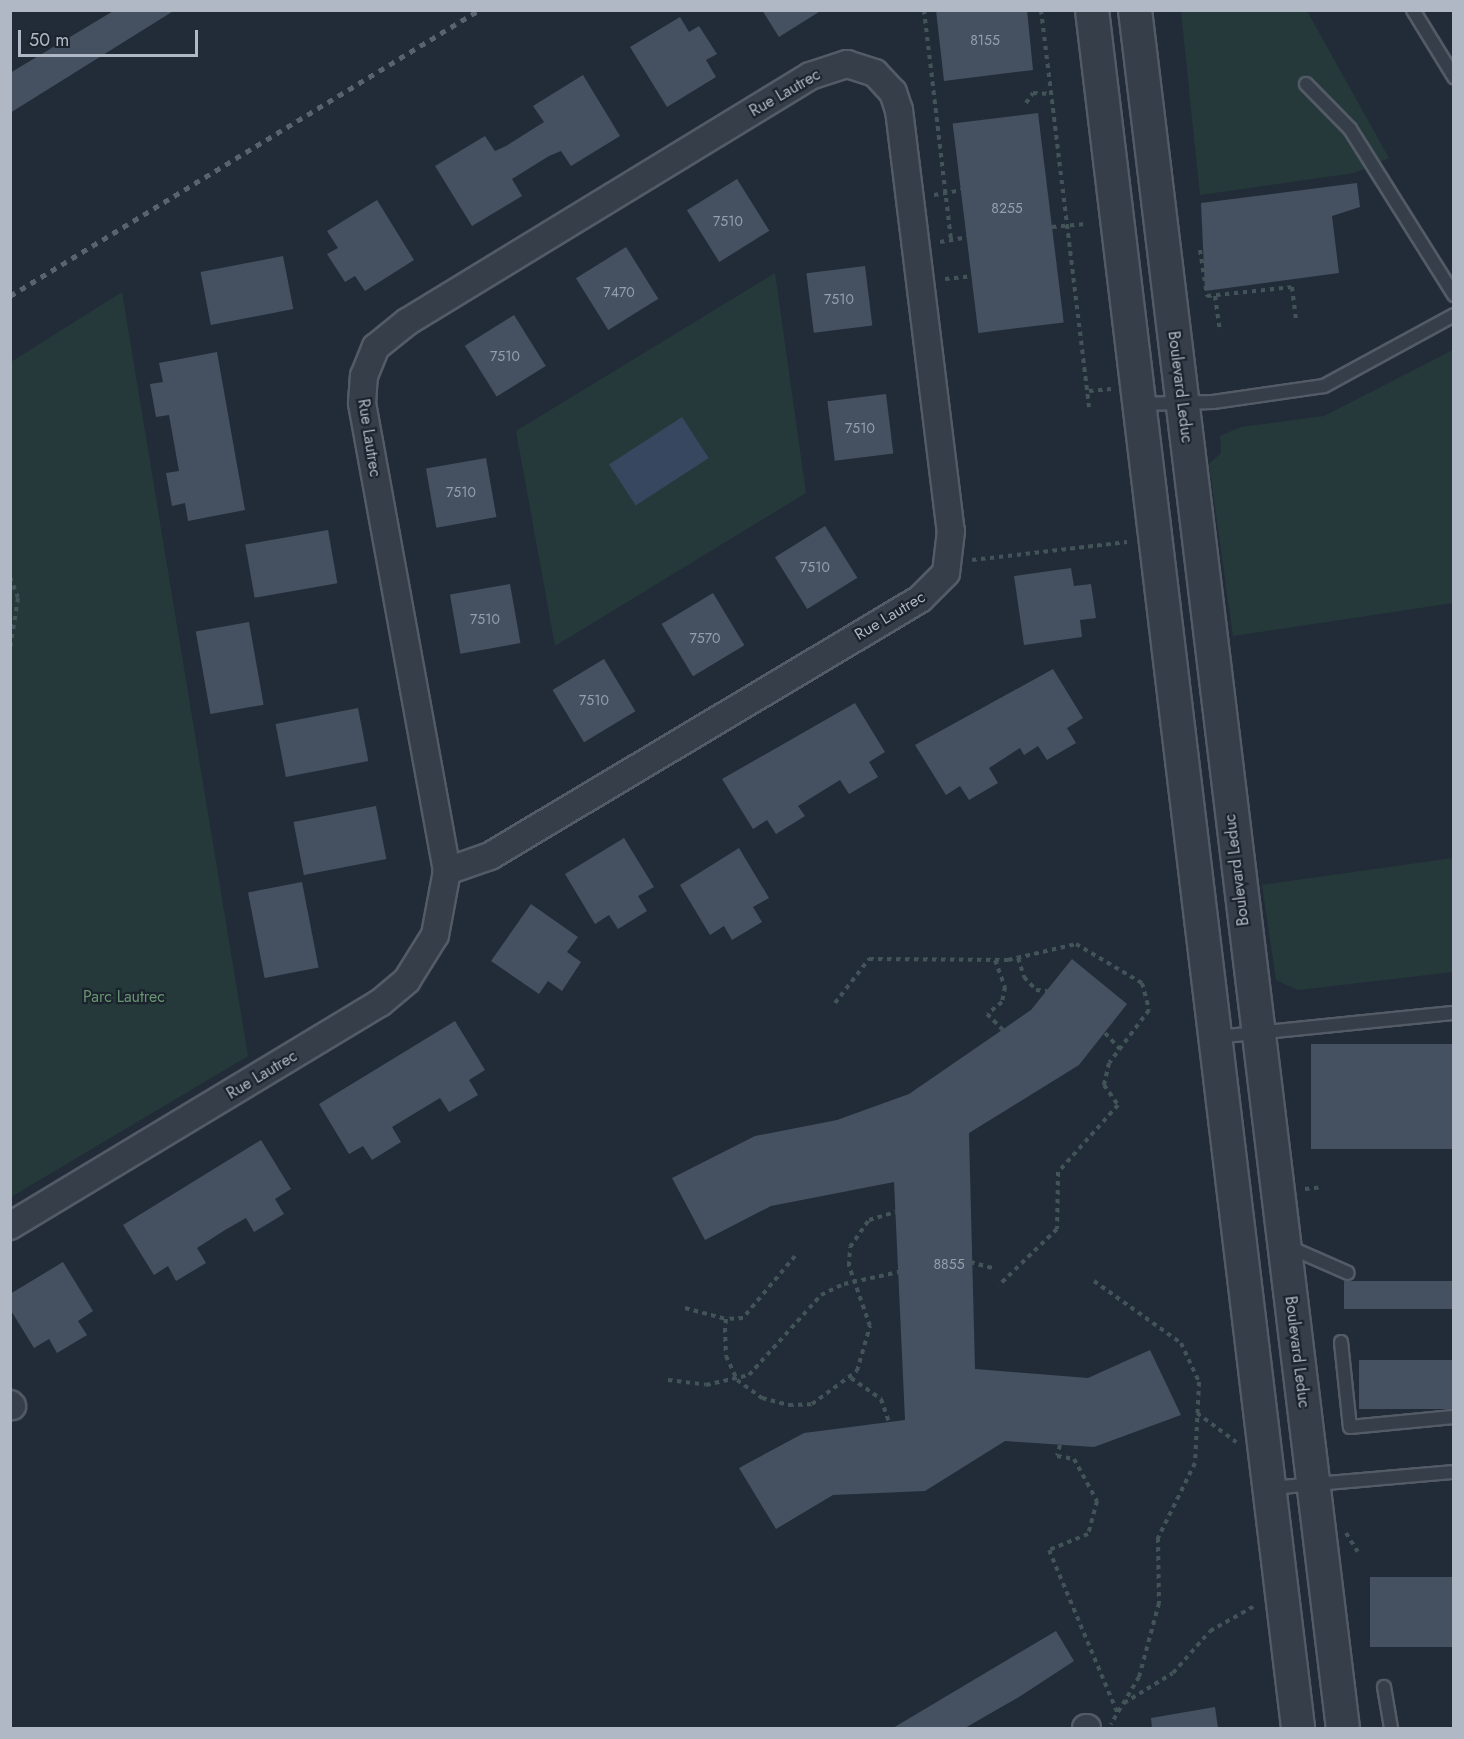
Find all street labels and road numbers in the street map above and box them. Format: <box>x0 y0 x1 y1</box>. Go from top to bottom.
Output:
street label: Rue Lautrec <box>746 65 824 121</box>
street label: Boulevard Leduc <box>1164 330 1196 444</box>
street label: Rue Lautrec <box>353 398 385 478</box>
street label: Rue Lautrec <box>851 588 929 644</box>
street label: Boulevard Leduc <box>1221 813 1253 927</box>
street label: Rue Lautrec <box>223 1047 301 1103</box>
street label: Boulevard Leduc <box>1281 1295 1313 1409</box>

